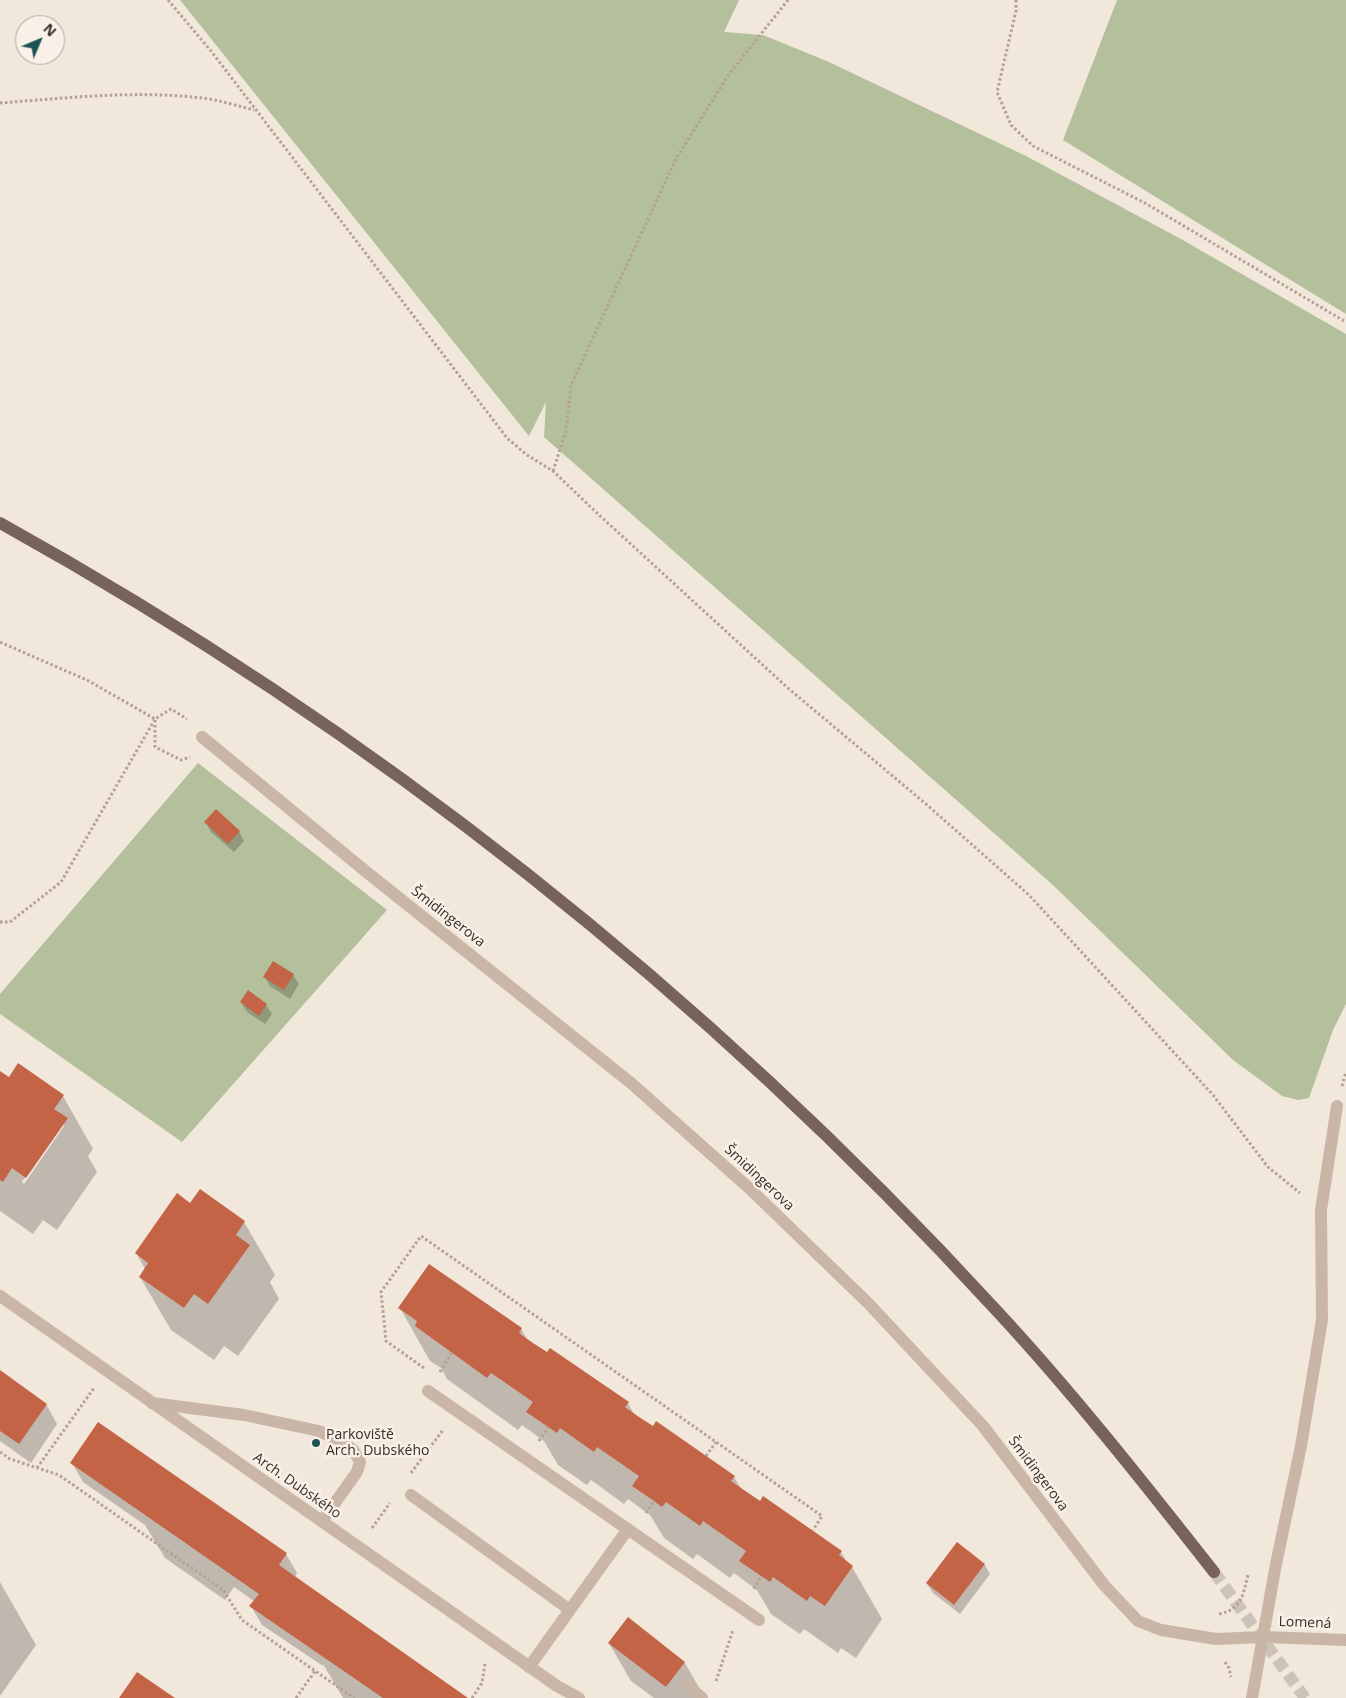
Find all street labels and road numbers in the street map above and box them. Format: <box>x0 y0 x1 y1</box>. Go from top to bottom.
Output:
street label: Šmidingerova <box>408 883 488 951</box>
street label: Šmidingerova <box>721 1141 797 1215</box>
street label: Šmidingerova <box>1004 1433 1072 1515</box>
street label: Arch. Dubského <box>250 1449 344 1523</box>
street label: Lomená <box>1278 1614 1332 1632</box>

